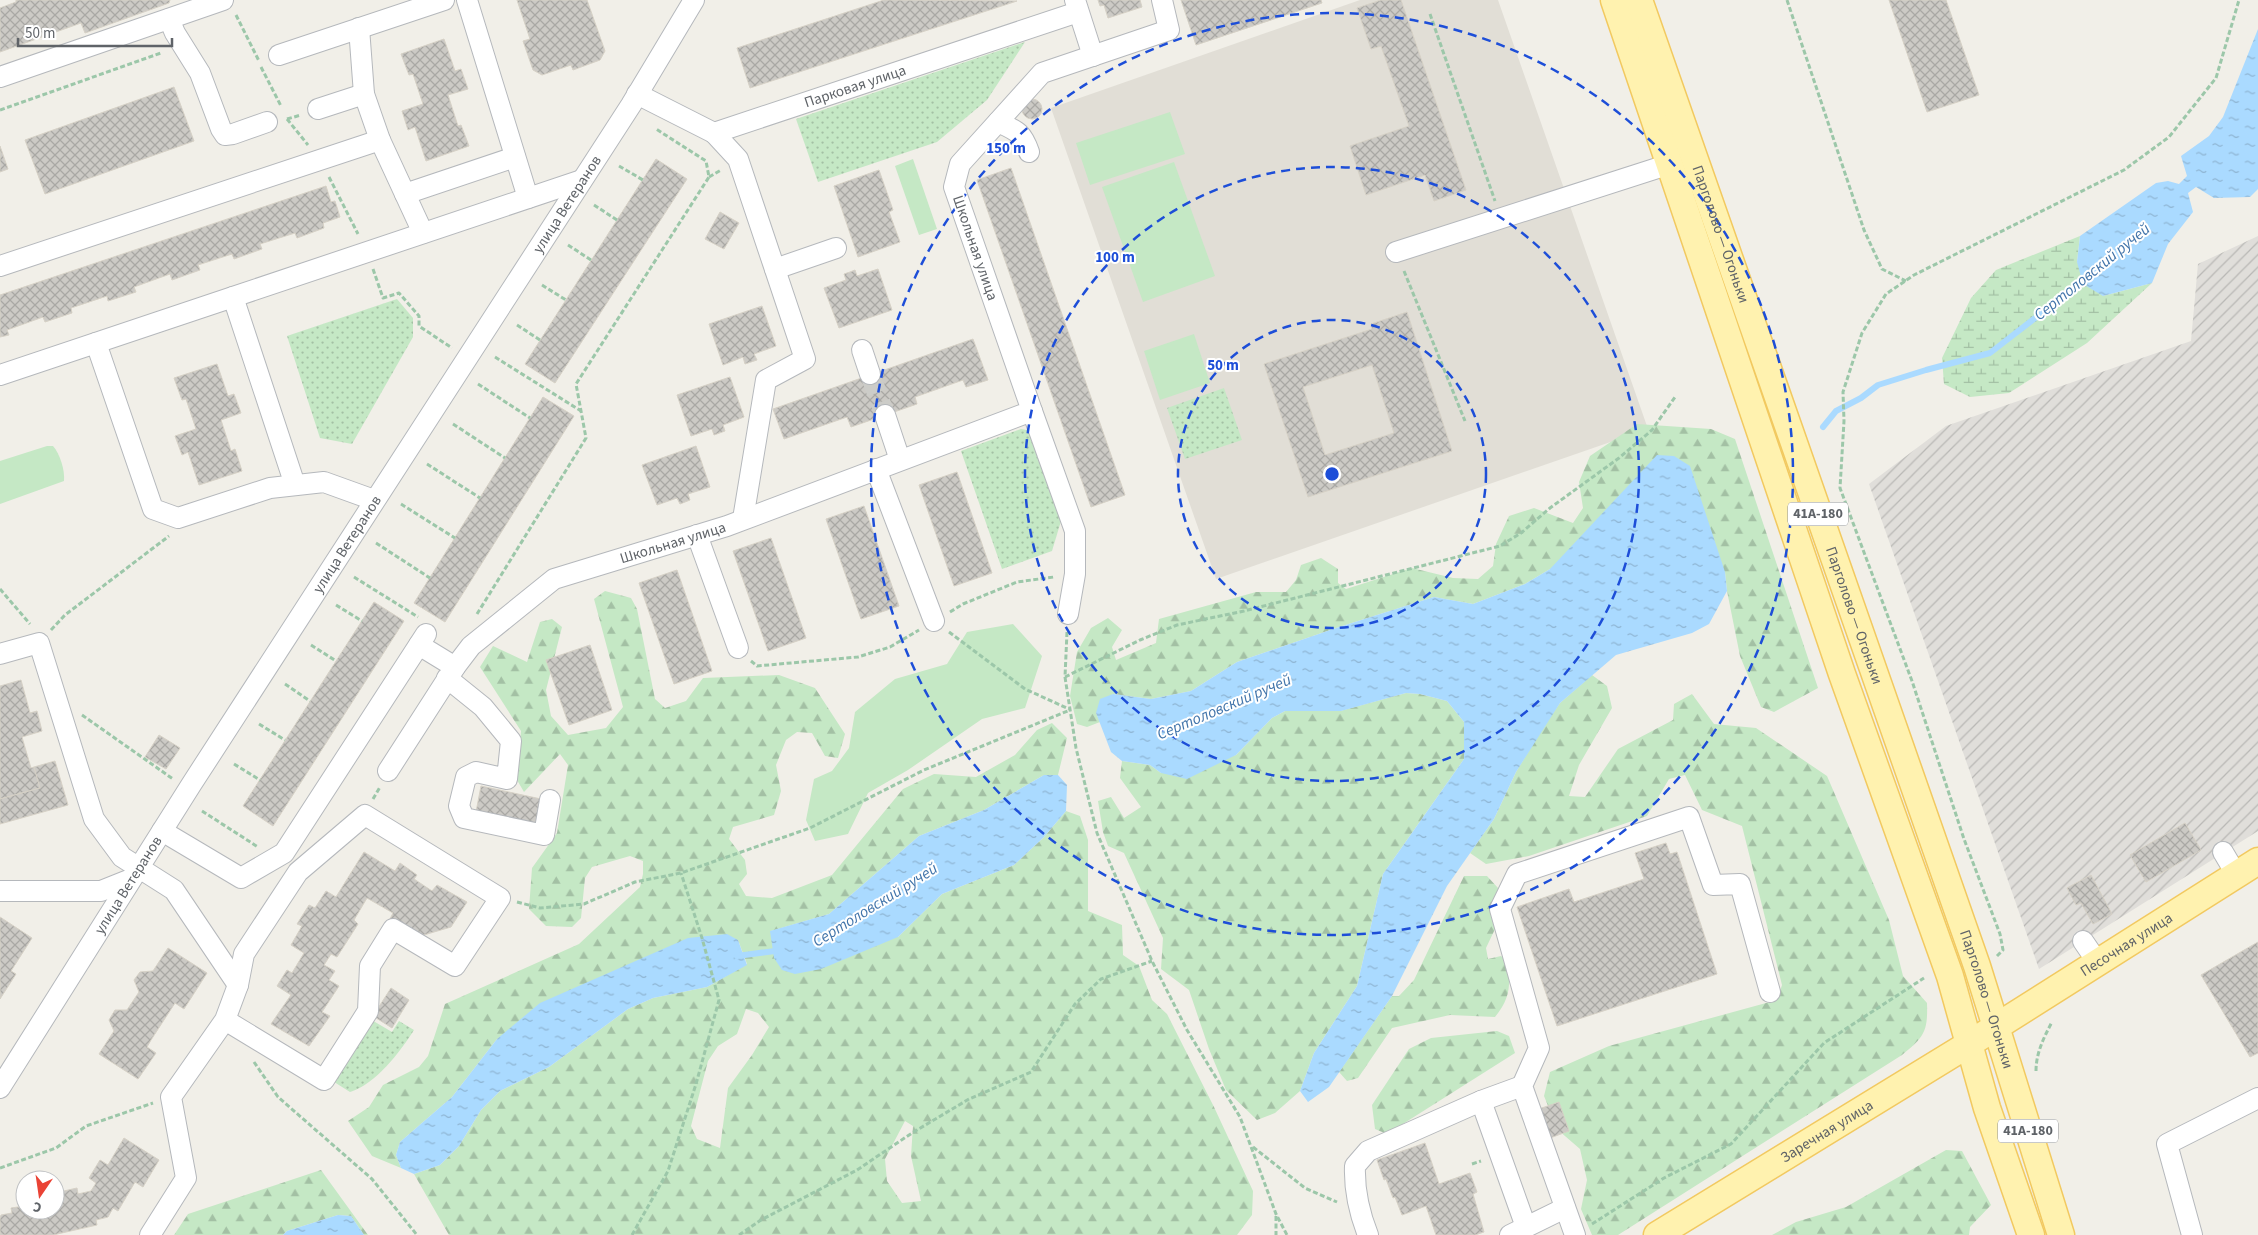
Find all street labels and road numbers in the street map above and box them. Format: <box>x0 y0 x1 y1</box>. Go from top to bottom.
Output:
street label: Парковая улица <box>801 59 909 113</box>
street label: улица Ветеранов <box>527 151 606 257</box>
street label: Парголово — Огоньки <box>1687 162 1755 306</box>
street label: Школьная улица <box>947 193 1003 303</box>
street label: улица Ветеранов <box>307 491 386 597</box>
road number: 41А-180 <box>1788 502 1848 526</box>
street label: Школьная улица <box>617 516 728 569</box>
street label: Парголово — Огоньки <box>1821 544 1888 687</box>
street label: улица Ветеранов <box>89 831 167 938</box>
street label: Песочная улица <box>2076 907 2177 982</box>
street label: Парголово — Огоньки <box>1955 927 2019 1071</box>
street label: Заречная улица <box>1776 1095 1877 1168</box>
road number: 41А-180 <box>1998 1120 2058 1142</box>

